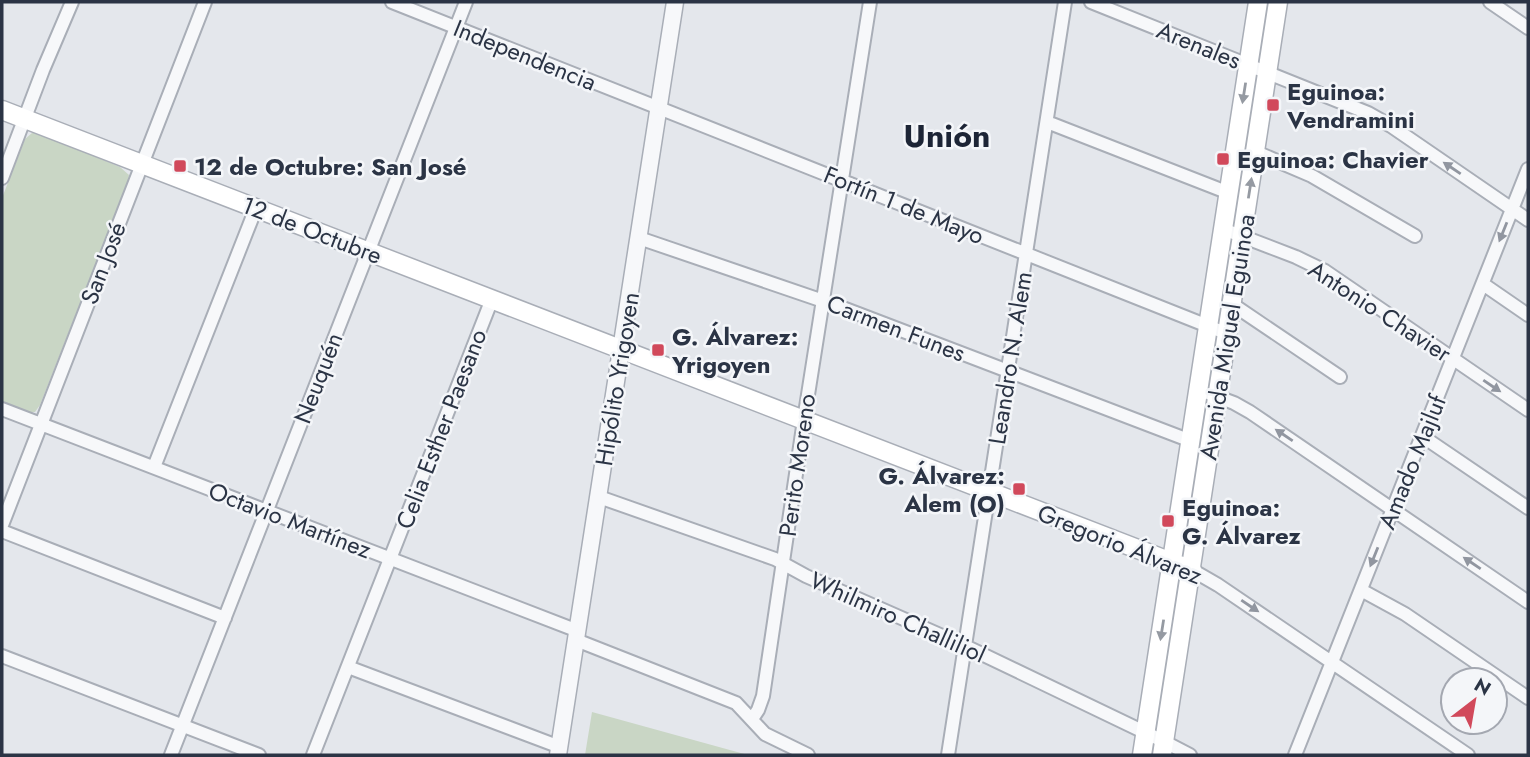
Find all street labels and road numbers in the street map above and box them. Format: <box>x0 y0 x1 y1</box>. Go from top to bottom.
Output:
street label: Independencia <box>448 10 602 100</box>
street label: Arenales <box>1152 12 1246 78</box>
street label: Fortín 1 de Mayo <box>819 157 989 253</box>
street label: 12 de Octubre <box>237 187 387 273</box>
street label: Avenida Miguel Eguinoa <box>1190 212 1264 462</box>
street label: San José <box>71 217 135 309</box>
street label: Antonio Chavier <box>1302 252 1459 371</box>
street label: Leandro N. Alem <box>979 269 1041 447</box>
street label: Carmen Funes <box>822 286 970 370</box>
street label: Hipólito Yrigoyen <box>586 290 648 468</box>
street label: Celia Esther Paesano <box>387 324 495 534</box>
street label: Neuquén <box>285 327 351 429</box>
street label: Amado Majluf <box>1369 389 1455 534</box>
street label: Perito Moreno <box>770 391 824 539</box>
street label: Octavio Martínez <box>204 473 376 567</box>
street label: Gregorio Álvarez <box>1032 495 1208 593</box>
street label: Whilmiro Challiliol <box>804 562 992 672</box>

